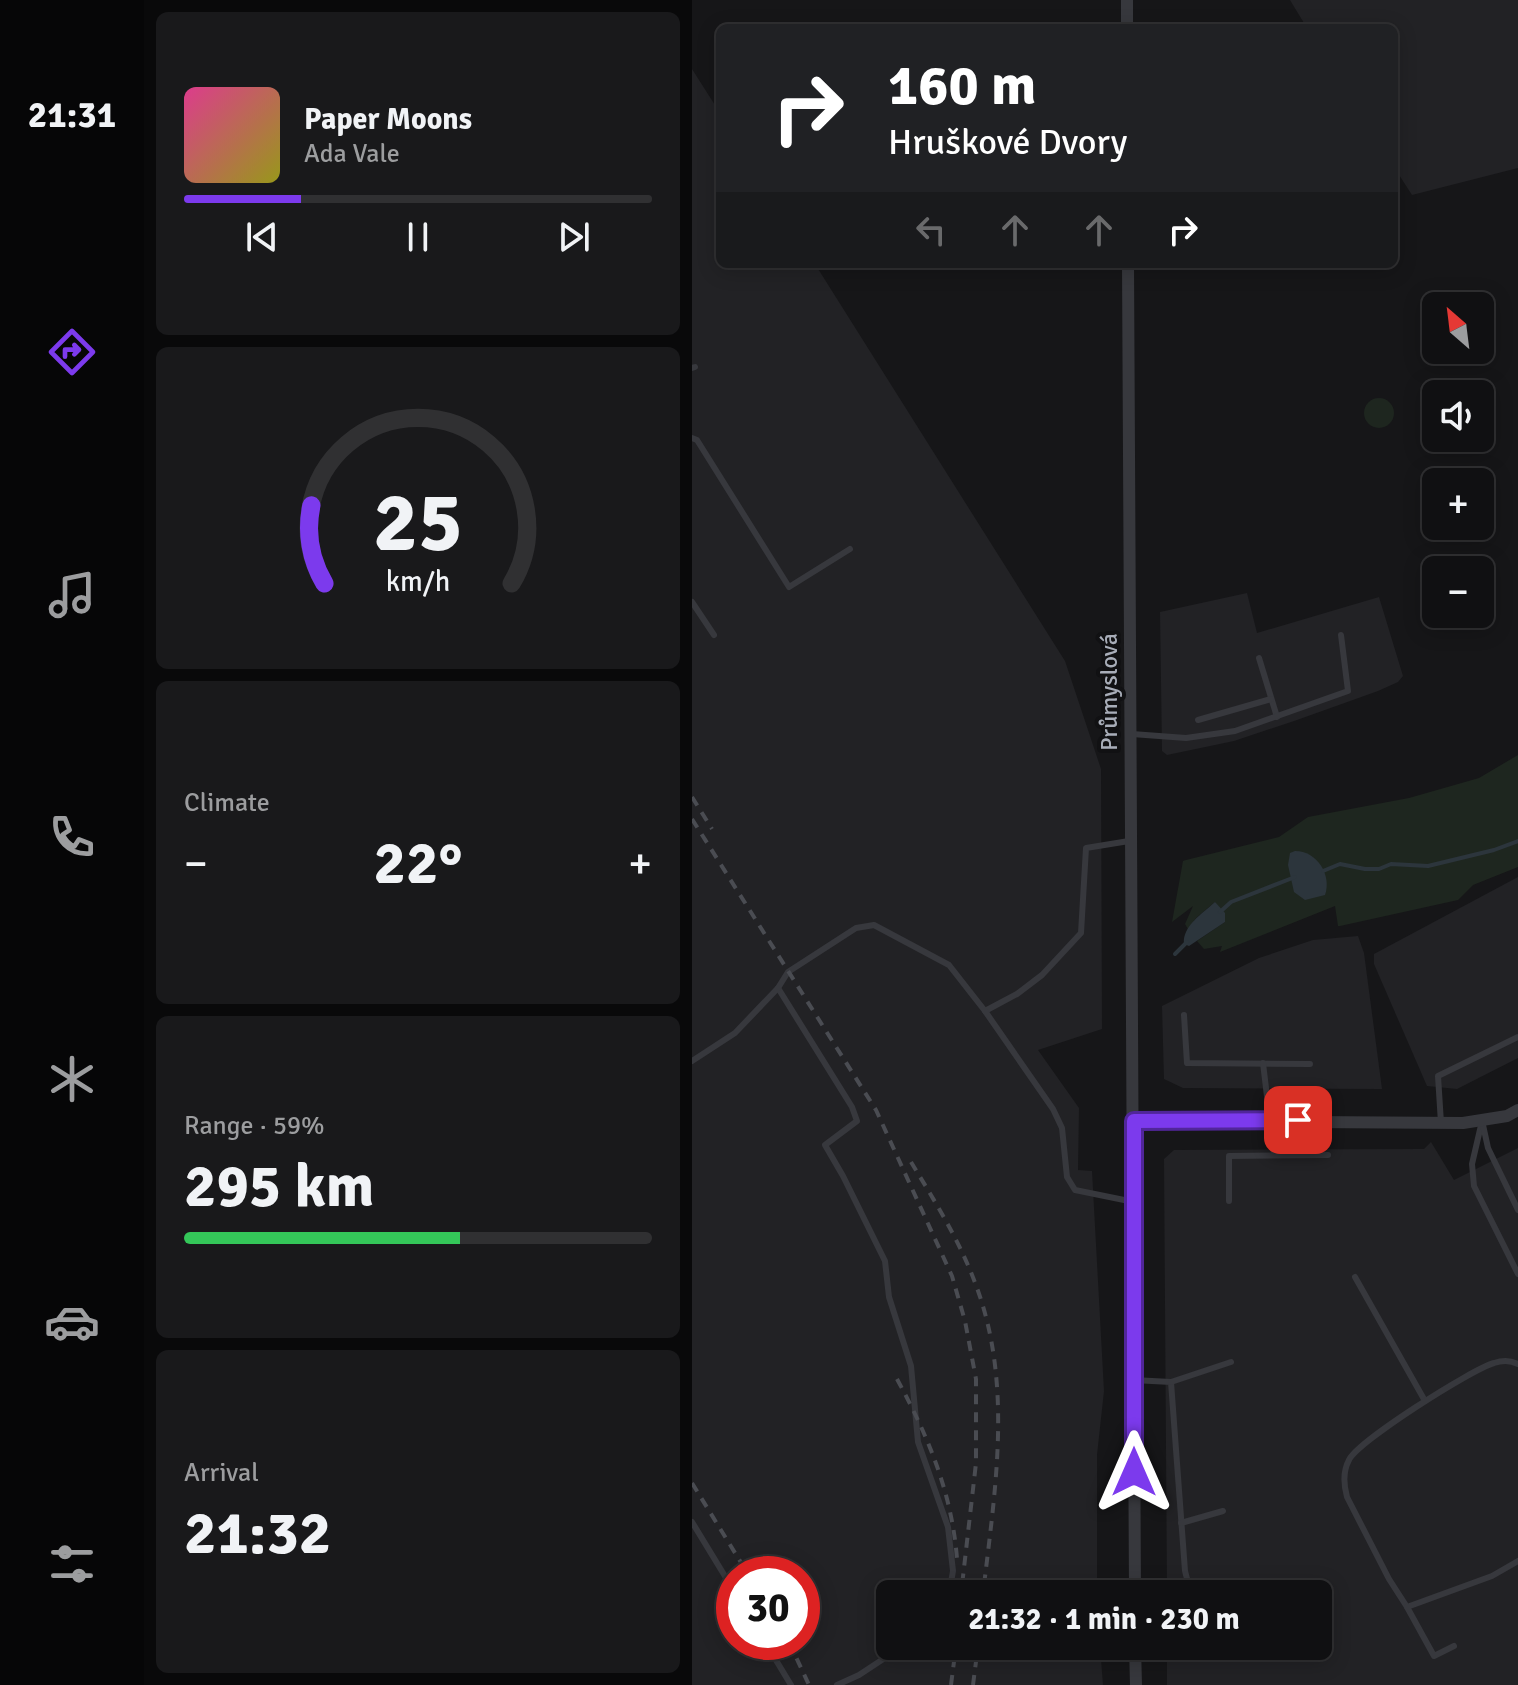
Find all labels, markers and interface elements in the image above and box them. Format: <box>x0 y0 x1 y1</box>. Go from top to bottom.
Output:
text: 160 m <box>888 51 1036 120</box>
icon: right <box>756 56 860 160</box>
text: 21:31 <box>28 93 116 138</box>
text: Paper Moons <box>304 101 472 138</box>
text: Hruškové Dvory <box>888 120 1127 165</box>
text: Ada Vale <box>304 138 400 170</box>
icon: left <box>909 208 953 252</box>
icon: ahead <box>993 208 1037 252</box>
icon: ahead <box>1077 208 1121 252</box>
icon: right <box>1161 208 1205 252</box>
icon: previous <box>240 215 284 259</box>
icon: pause <box>396 215 440 259</box>
icon: next <box>552 215 596 259</box>
north arrow <box>1422 292 1494 364</box>
map controls <box>1422 292 1494 628</box>
icon: directions <box>44 324 100 380</box>
button: sound <box>1422 380 1494 452</box>
button: + <box>1422 468 1494 540</box>
text: 25 <box>373 471 463 573</box>
button: − <box>1422 556 1494 628</box>
text: km/h <box>386 564 450 599</box>
icon: music <box>44 567 100 623</box>
street label: Průmyslová <box>1094 633 1124 751</box>
text: Climate <box>184 787 270 819</box>
icon: phone <box>44 809 100 865</box>
text: 22° <box>374 827 462 901</box>
text: − <box>184 837 208 891</box>
text: + <box>628 837 652 891</box>
icon: climate <box>44 1051 100 1107</box>
pin <box>1264 1086 1332 1154</box>
icon: arrive <box>1276 1098 1320 1142</box>
text: Range · 59% <box>184 1110 325 1142</box>
text: 295 km <box>184 1150 374 1224</box>
icon: car <box>44 1294 100 1350</box>
position arrow <box>1092 1430 1176 1514</box>
text: Arrival <box>184 1457 259 1489</box>
text: 21:32 <box>184 1497 331 1571</box>
icon: filters <box>44 1536 100 1592</box>
speed limit sign: 30 <box>716 1556 820 1660</box>
text: 21:32 · 1 min · 230 m <box>968 1601 1240 1638</box>

